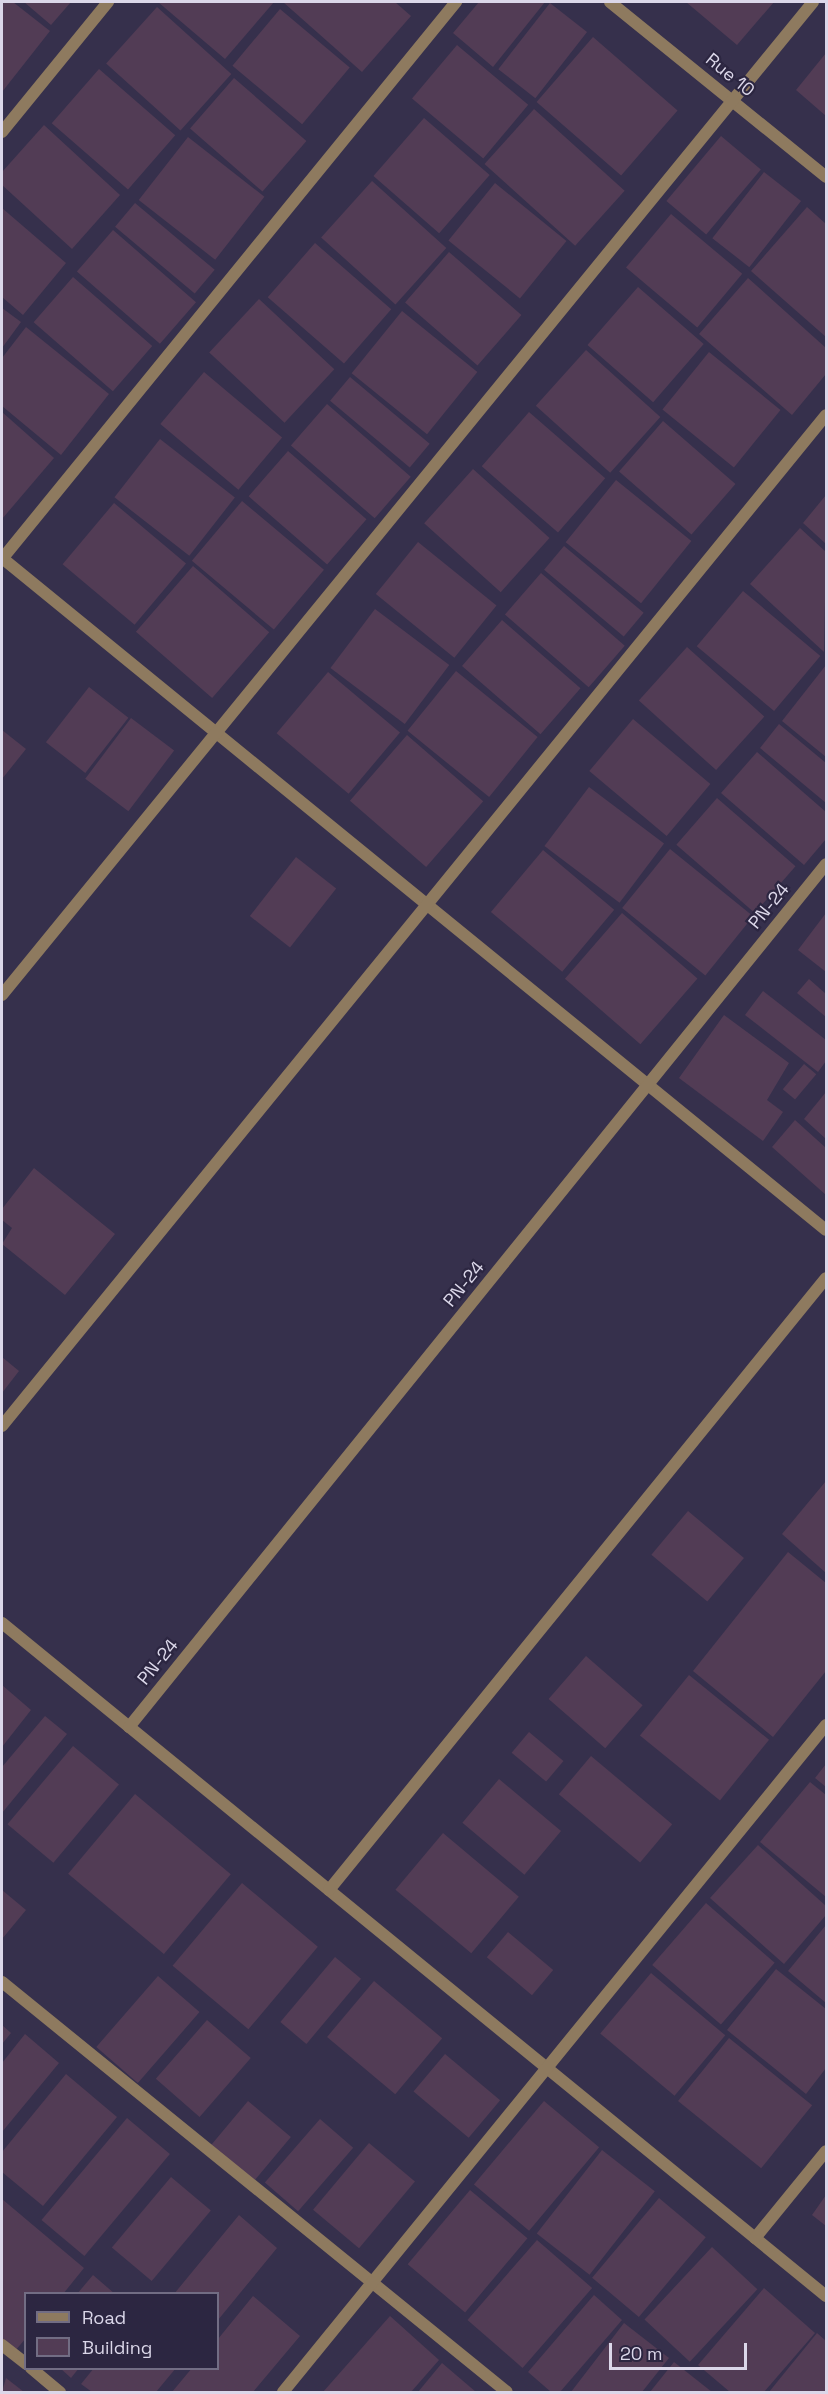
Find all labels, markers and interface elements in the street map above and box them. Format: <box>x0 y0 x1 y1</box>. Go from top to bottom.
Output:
street label: Rue 10 <box>701 49 759 101</box>
street label: PN-24 <box>744 879 794 933</box>
street label: PN-24 <box>439 1257 489 1311</box>
street label: PN-24 <box>133 1635 183 1689</box>
legend <box>24 2292 219 2370</box>
text: Road <box>82 2306 126 2329</box>
scale bar <box>612 2331 750 2369</box>
text: Building <box>82 2336 152 2359</box>
text: 20 m <box>620 2342 663 2365</box>

